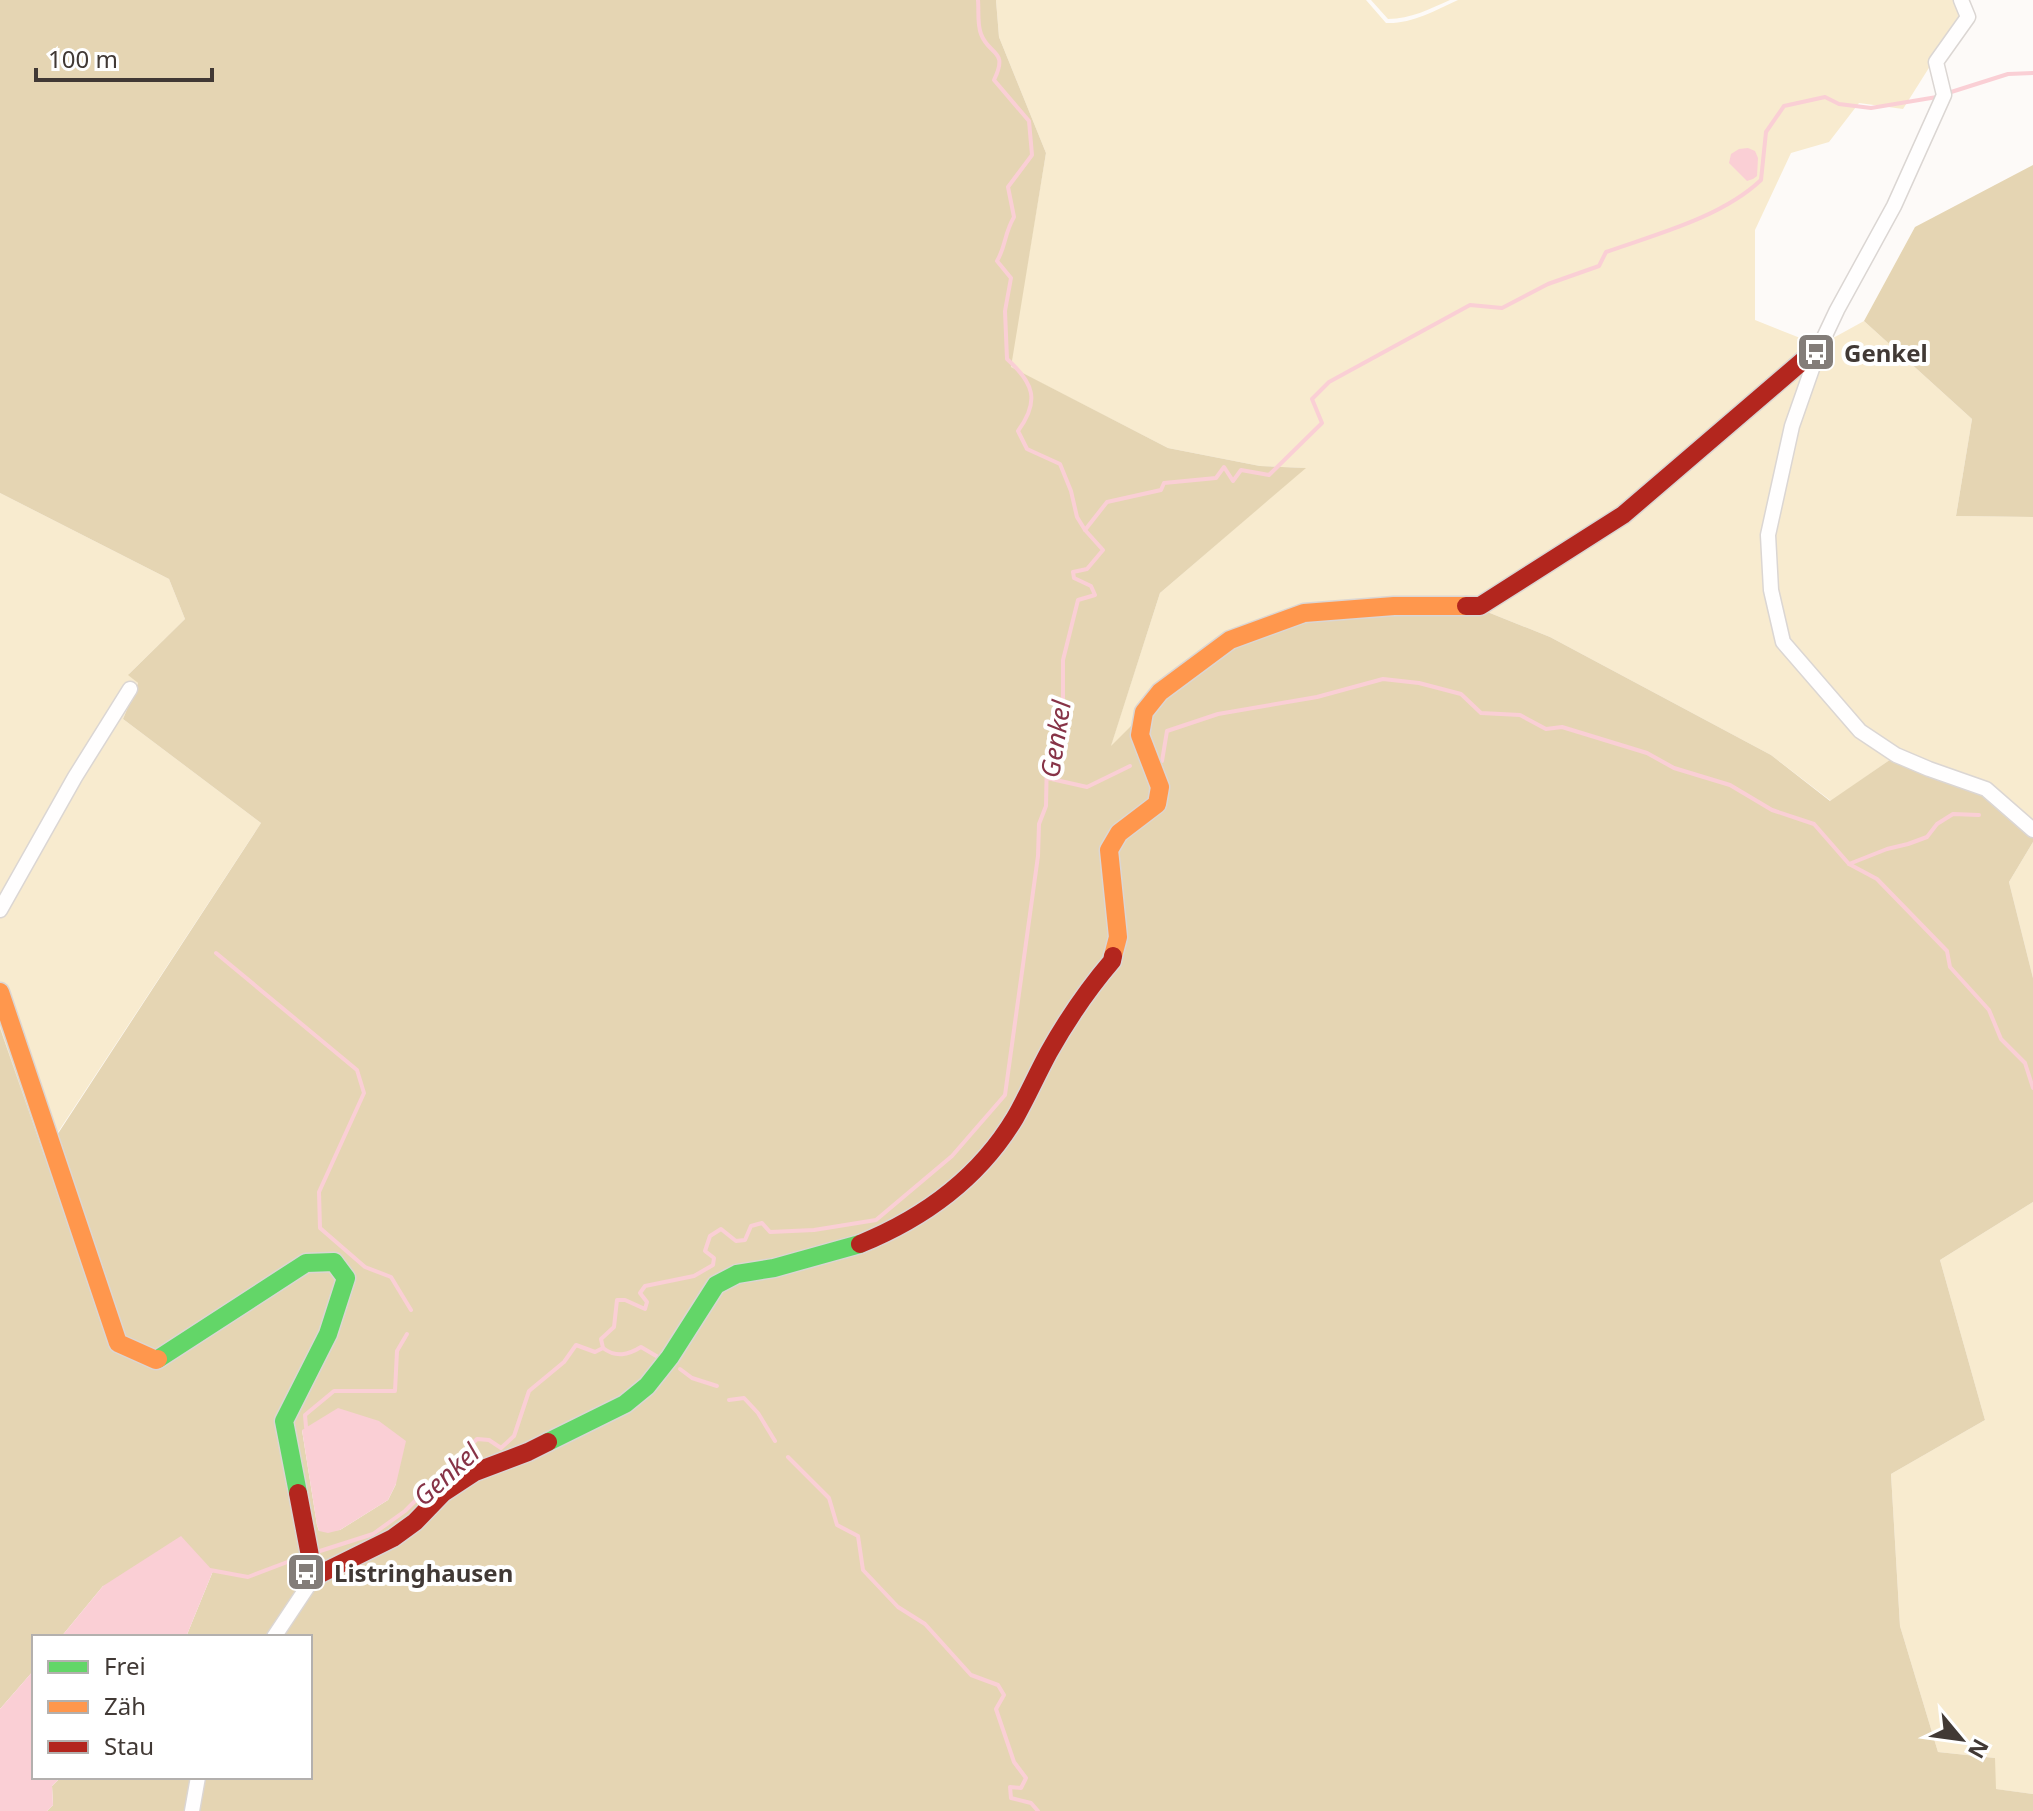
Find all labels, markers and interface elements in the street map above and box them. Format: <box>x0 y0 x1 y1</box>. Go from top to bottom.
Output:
scale bar <box>36 32 212 82</box>
text: 100 m <box>48 42 118 75</box>
bus stop icon: Genkel <box>1795 331 1837 373</box>
place label: Genkel <box>1844 336 1928 369</box>
water label: Genkel <box>1031 697 1079 780</box>
water label: Genkel <box>405 1434 488 1513</box>
bus stop icon: Listringhausen <box>285 1551 327 1593</box>
place label: Listringhausen <box>334 1556 513 1589</box>
legend <box>32 1635 312 1779</box>
text: Frei <box>104 1649 146 1682</box>
text: Zäh <box>104 1689 146 1722</box>
north arrow <box>1921 1699 2001 1779</box>
text: Stau <box>104 1729 154 1762</box>
text: N <box>1962 1734 1997 1764</box>

